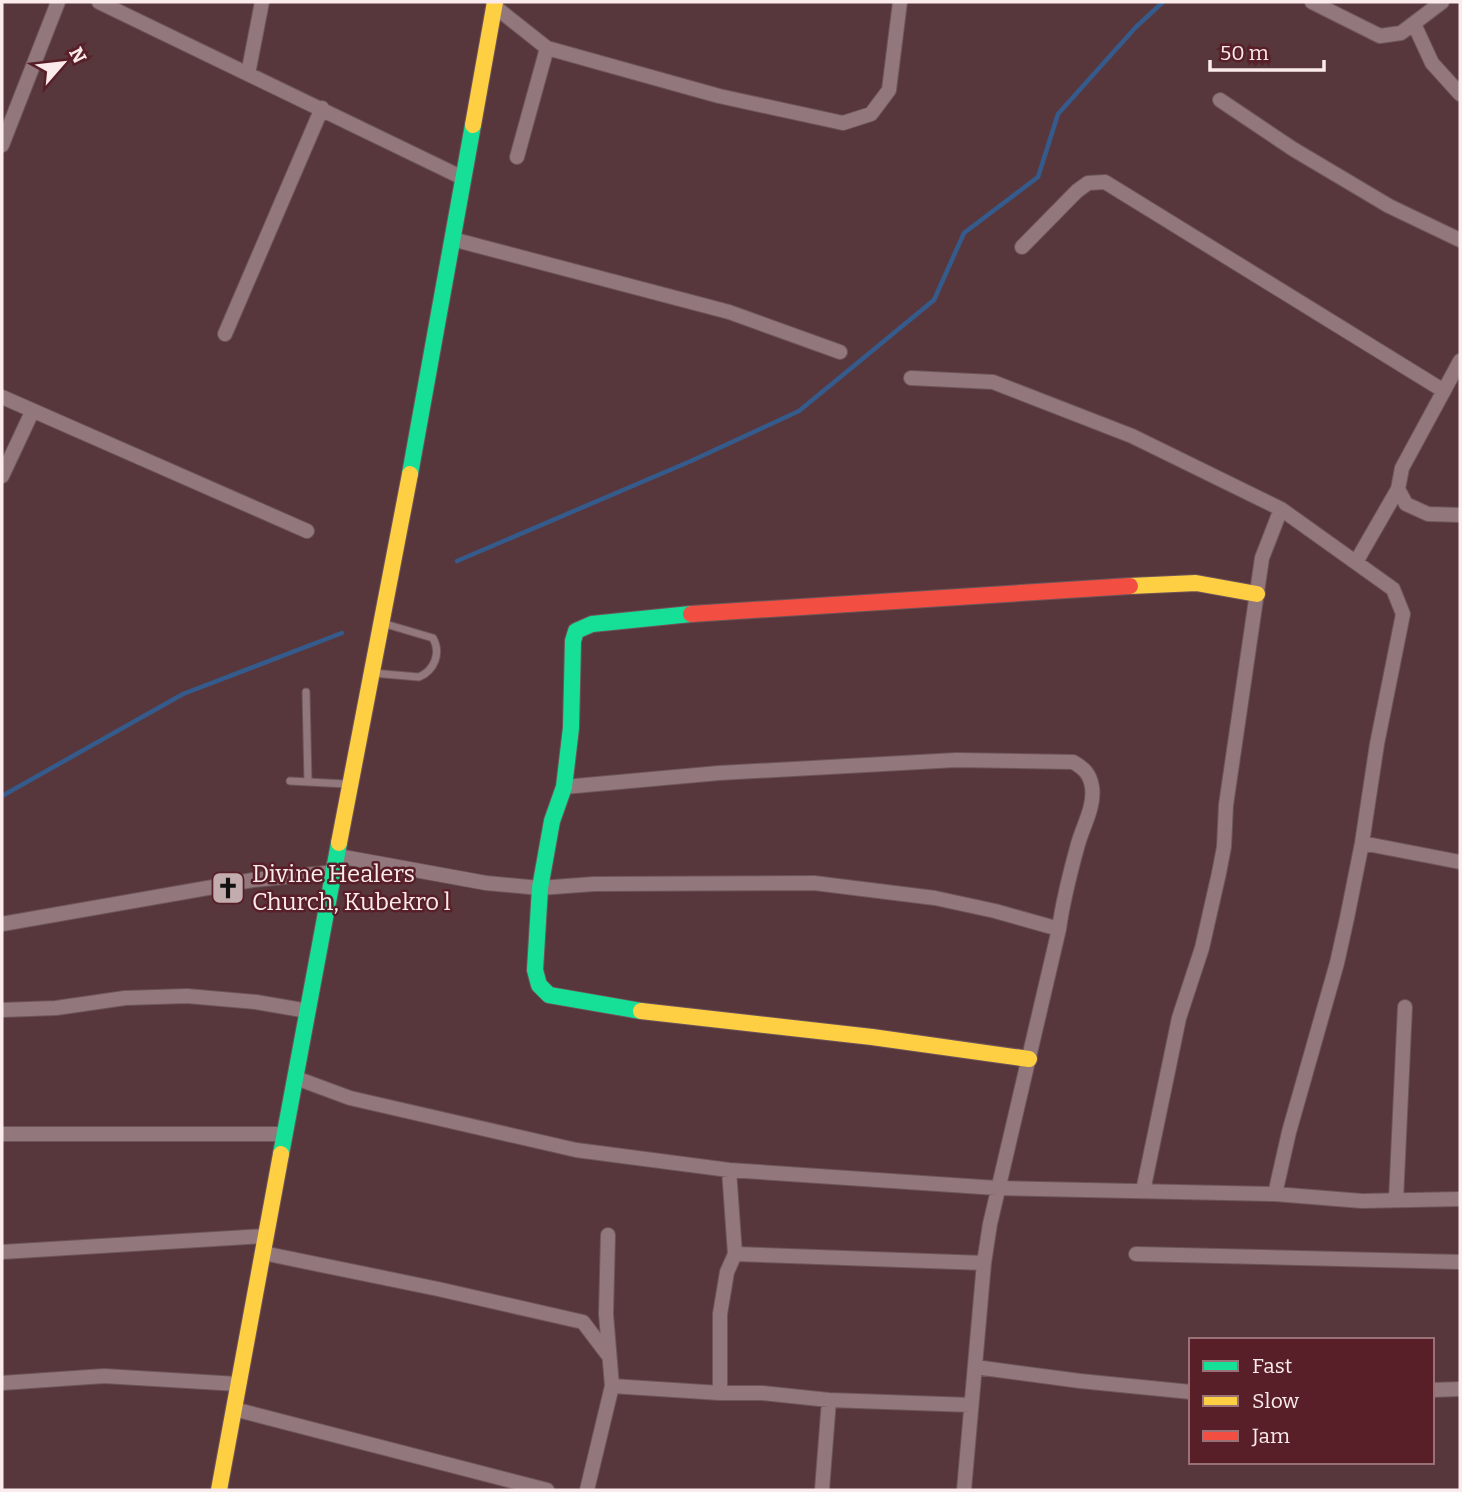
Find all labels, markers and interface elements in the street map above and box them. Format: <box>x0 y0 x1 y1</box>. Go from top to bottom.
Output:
north arrow <box>28 28 98 98</box>
scale bar <box>1210 28 1324 72</box>
text: 50 m <box>1220 40 1269 66</box>
text: N <box>64 43 91 67</box>
place label: Divine Healers Church, Kubekro l <box>252 860 451 916</box>
church icon: Divine Healers Church, Kubekro l <box>209 869 247 907</box>
legend <box>1189 1338 1434 1464</box>
text: Fast <box>1252 1353 1293 1379</box>
text: Slow <box>1252 1388 1299 1414</box>
text: Jam <box>1251 1423 1290 1449</box>

